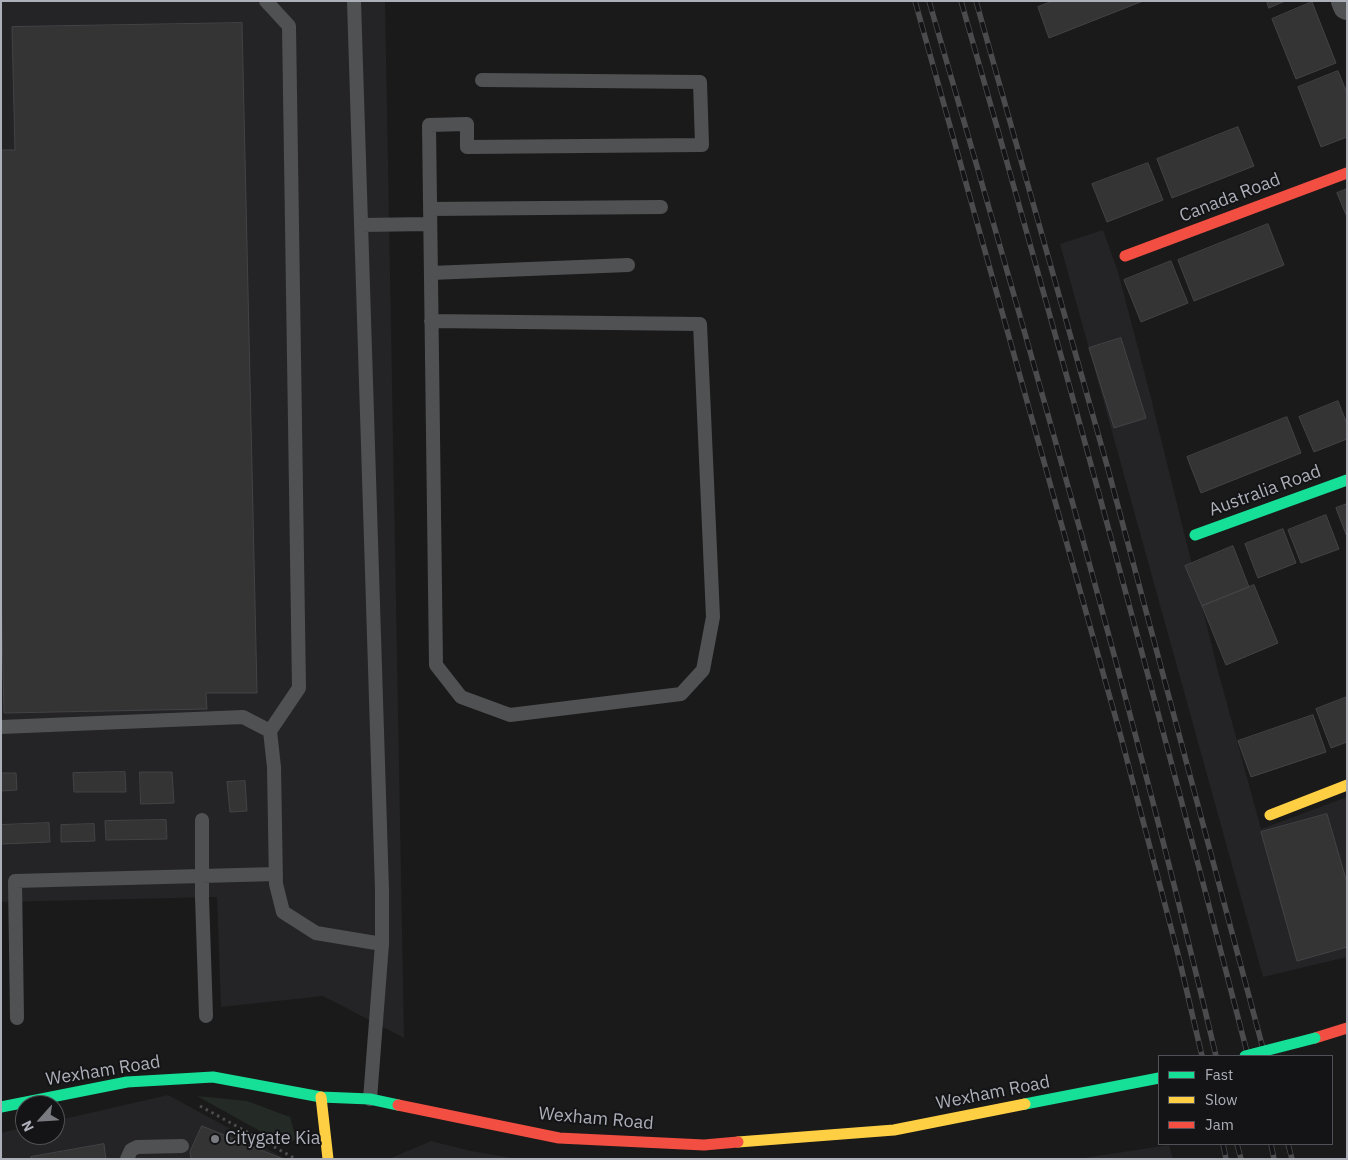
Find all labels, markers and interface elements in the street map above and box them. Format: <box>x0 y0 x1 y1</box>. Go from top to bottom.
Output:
street label: Canada Road <box>1177 169 1283 227</box>
street label: Australia Road <box>1206 461 1324 521</box>
street label: Wexham Road <box>44 1051 162 1091</box>
legend <box>1158 1055 1333 1145</box>
text: Fast <box>1205 1065 1233 1084</box>
street label: Wexham Road <box>934 1071 1052 1115</box>
text: Slow <box>1205 1090 1238 1109</box>
north arrow <box>15 1095 65 1145</box>
street label: Wexham Road <box>537 1103 655 1135</box>
text: Jam <box>1205 1115 1234 1134</box>
text: N <box>17 1118 38 1135</box>
place label: Citygate Kia <box>225 1128 320 1150</box>
marker: Citygate Kia <box>209 1133 221 1145</box>

